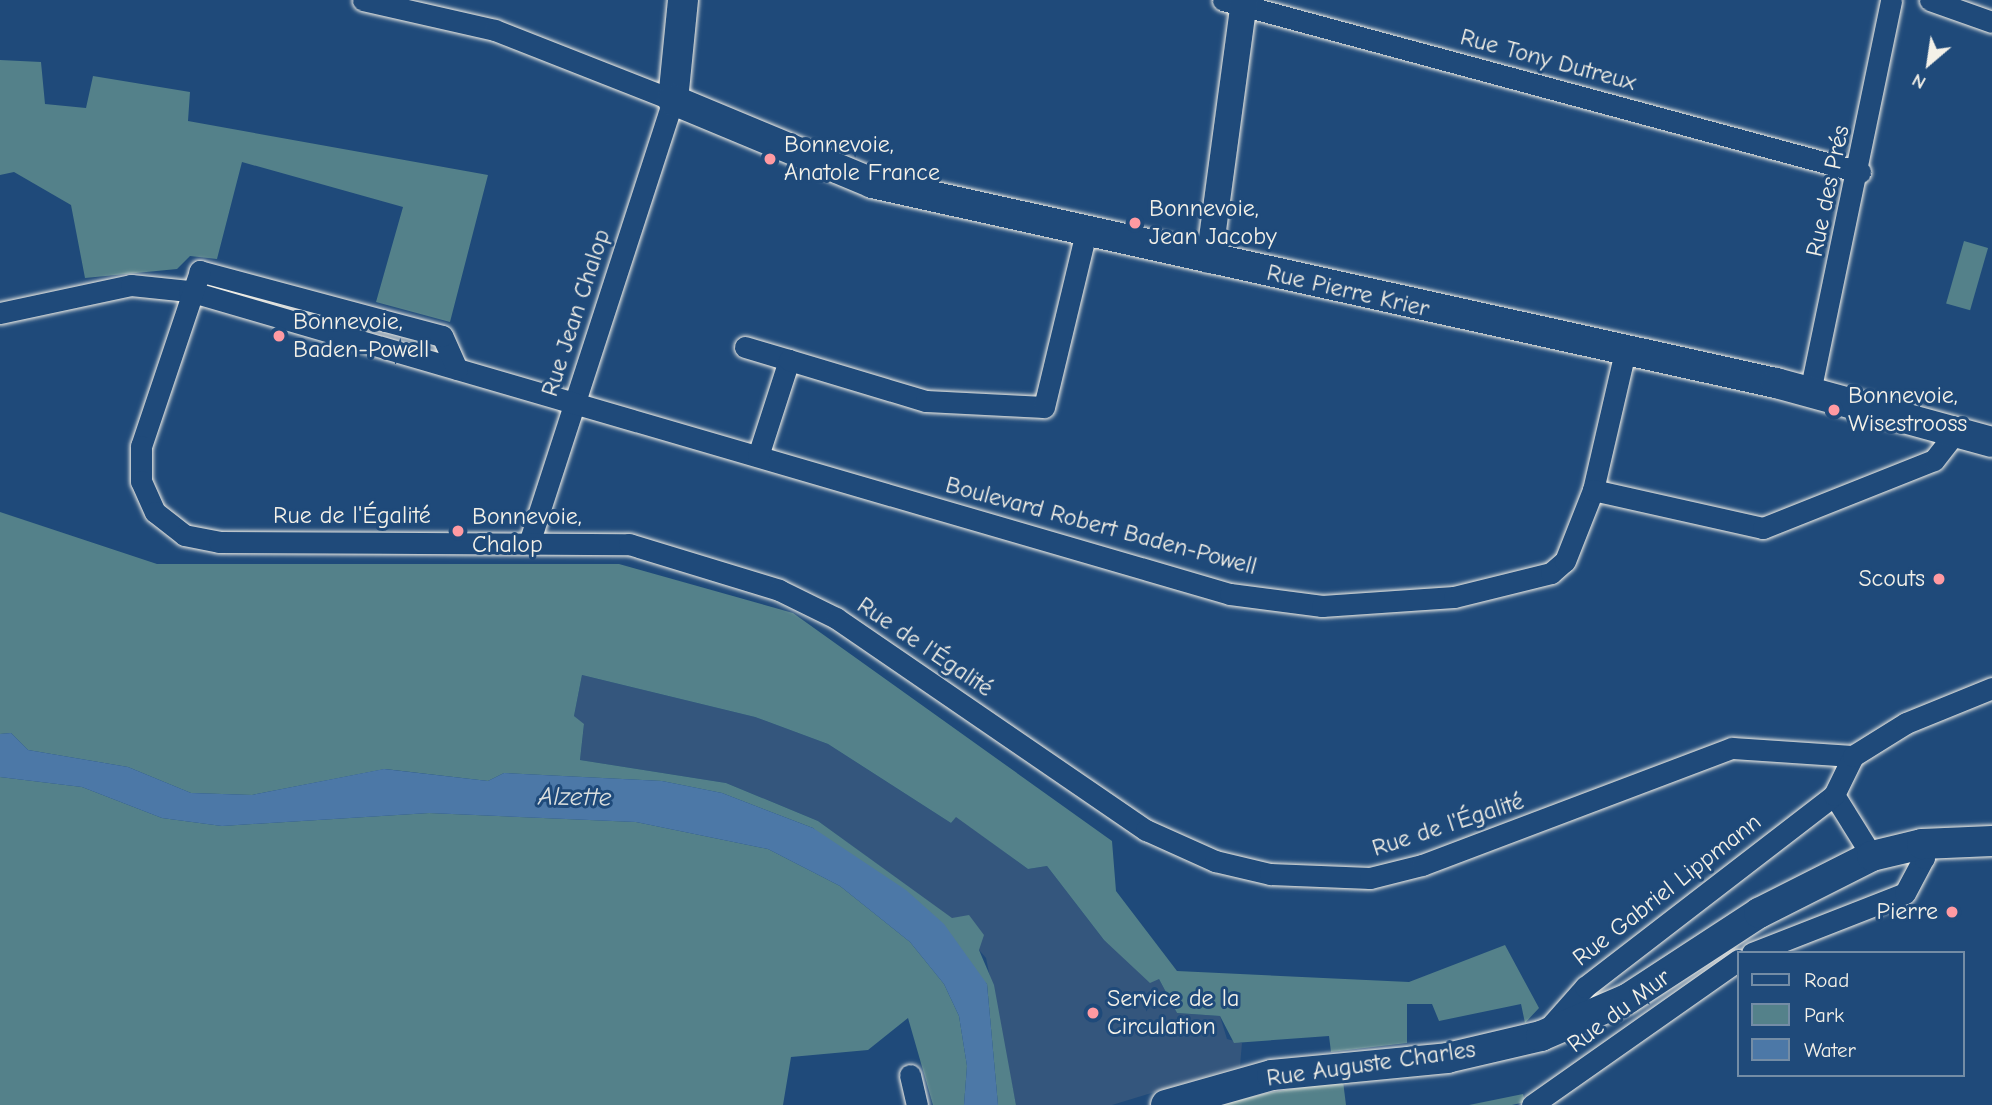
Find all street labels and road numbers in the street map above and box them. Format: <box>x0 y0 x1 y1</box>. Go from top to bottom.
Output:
street label: Rue Tony Dutreux <box>1457 23 1639 97</box>
street label: Rue des Prés <box>1800 123 1856 259</box>
street label: Rue Jean Chalop <box>535 226 617 400</box>
street label: Rue Pierre Krier <box>1264 258 1432 324</box>
street label: Boulevard Robert Baden-Powell <box>942 471 1260 581</box>
street label: Rue de l'Égalité <box>273 502 431 530</box>
street label: Rue de l'Égalité <box>852 591 998 703</box>
street label: Rue de l'Égalité <box>1369 787 1527 863</box>
street label: Rue Gabriel Lippmann <box>1567 808 1767 972</box>
street label: Rue du Mur <box>1562 963 1676 1059</box>
street label: Rue Auguste Charles <box>1265 1035 1477 1093</box>

